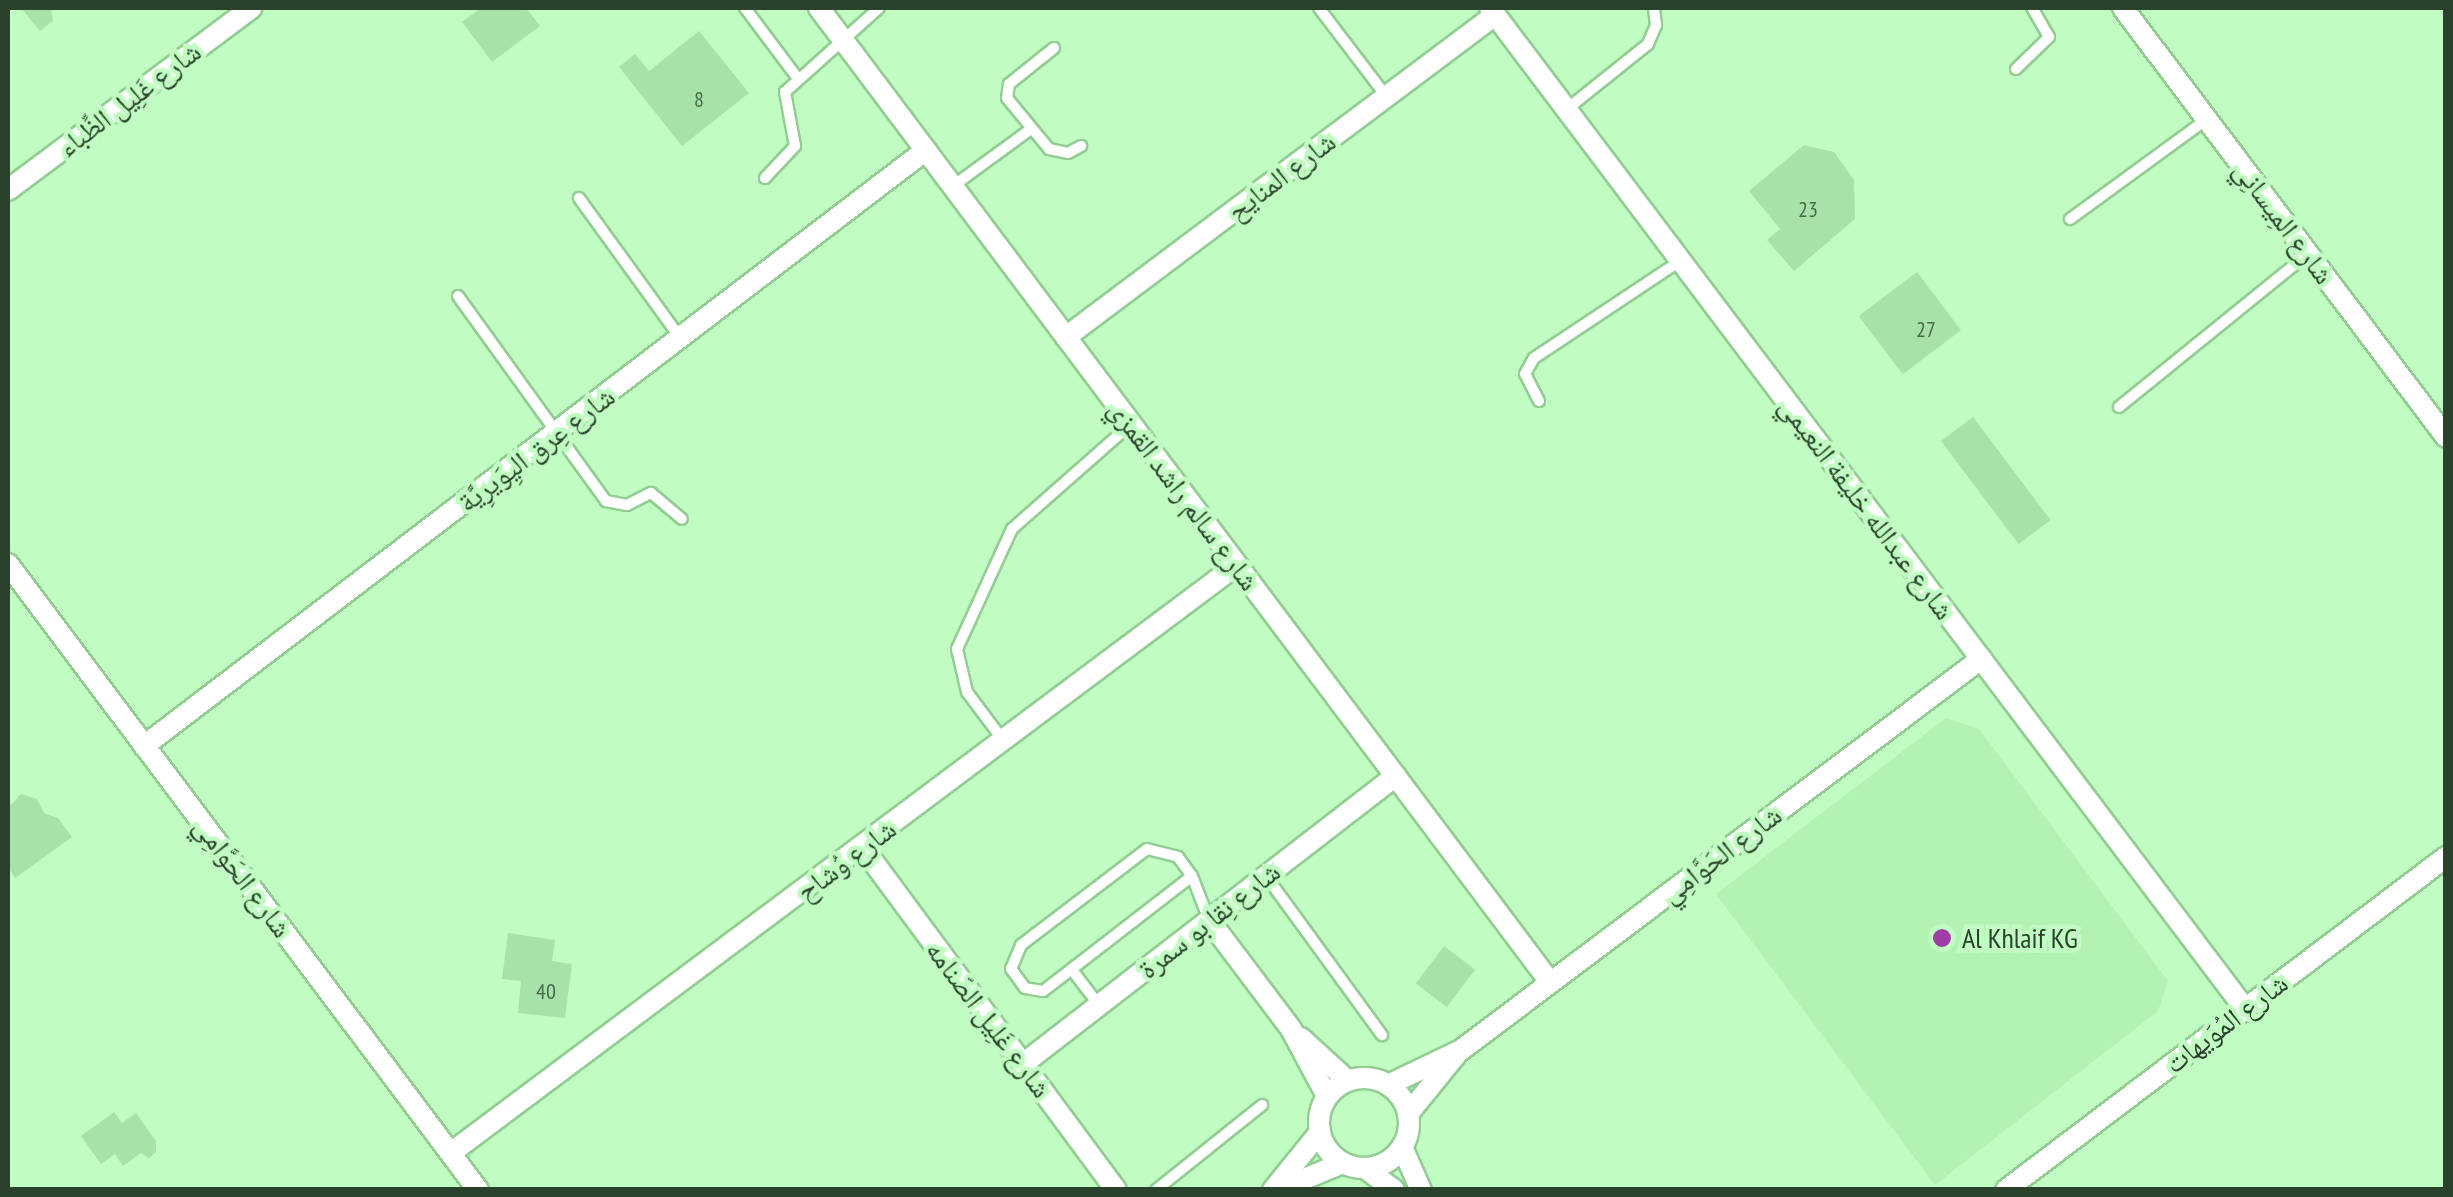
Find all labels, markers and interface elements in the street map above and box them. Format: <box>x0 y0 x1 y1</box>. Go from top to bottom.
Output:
street label: شارع غَلِيل الظِّباء <box>51 34 207 164</box>
house number: 8 <box>694 87 704 113</box>
street label: شارع المنايح <box>1220 124 1342 228</box>
street label: شارع المِيسانِي <box>2227 154 2341 290</box>
house number: 23 <box>1798 197 1818 223</box>
house number: 27 <box>1916 317 1936 343</box>
street label: شارع عِرق اليِوَيرِيَّة <box>451 379 621 519</box>
street label: شارع عبدالله خليفة النعيمي <box>1772 390 1962 626</box>
street label: شارع سالم راشد القمزي <box>1101 393 1267 597</box>
street label: شارع الحَوَّامِي <box>1654 798 1788 910</box>
street label: شارع الحَوَّامِي <box>187 810 299 944</box>
street label: شارع وُشاح <box>790 812 902 908</box>
street label: شارع نِقا بو سمرة <box>1132 854 1286 986</box>
place label: Al Khlaif KG <box>1962 921 2078 955</box>
marker: Al Khlaif KG <box>1931 927 1953 949</box>
street label: شارع غَلِيل الصّنامه <box>919 934 1059 1104</box>
street label: شارع المُوَيهات <box>2158 966 2294 1080</box>
house number: 40 <box>536 979 556 1005</box>

